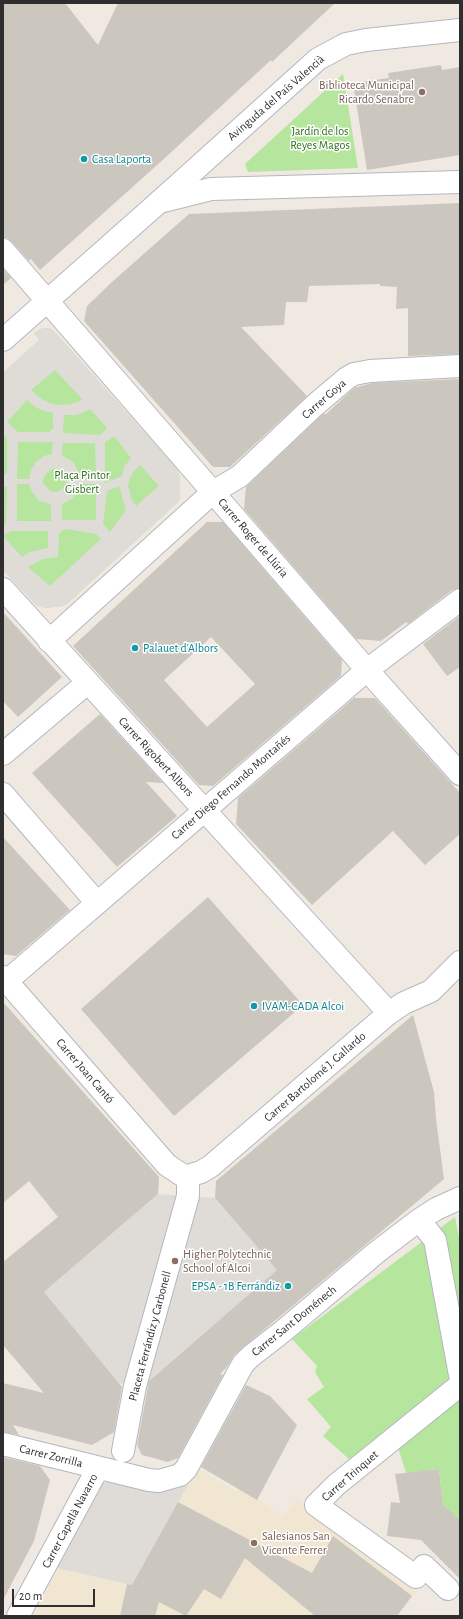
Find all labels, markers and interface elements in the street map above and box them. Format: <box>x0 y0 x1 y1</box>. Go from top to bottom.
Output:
street label: Avinguda del País Valencià <box>225 52 327 144</box>
place label: Biblioteca Municipal Ricardo Senabre <box>319 78 414 106</box>
marker: Biblioteca Municipal Ricardo Senabre <box>417 87 427 97</box>
park label: Jardín de los Reyes Magos <box>290 124 350 152</box>
place label: Casa Laporta <box>92 152 151 166</box>
marker: Casa Laporta <box>79 154 89 164</box>
street label: Carrer Goya <box>299 376 349 422</box>
park label: Plaça Pintor Gisbert <box>54 468 110 496</box>
street label: Carrer Roger de Llúria <box>215 495 291 581</box>
place label: Palauet d'Albors <box>143 641 218 655</box>
marker: Palauet d'Albors <box>130 643 140 653</box>
street label: Carrer Rigobert Albors <box>115 714 197 800</box>
street label: Carrer Diego Fernando Montañés <box>168 731 294 843</box>
place label: IVAM-CADA Alcoi <box>262 999 344 1013</box>
marker: IVAM-CADA Alcoi <box>249 1001 259 1011</box>
street label: Carrer Bartolomé J. Gallardo <box>261 1029 369 1125</box>
street label: Carrer Joan Cantó <box>53 1036 117 1106</box>
place label: Higher Polytechnic School of Alcoi <box>183 1247 271 1275</box>
marker: Higher Polytechnic School of Alcoi <box>170 1256 180 1266</box>
street label: Placeta Ferrándiz y Carbonell <box>126 1269 174 1403</box>
place label: EPSA - 1B Ferrándiz <box>192 1279 280 1293</box>
marker: EPSA - 1B Ferrándiz <box>283 1281 293 1291</box>
street label: Carrer Sant Doménech <box>249 1282 339 1360</box>
street label: Carrer Zorrilla <box>18 1441 84 1471</box>
street label: Carrer Trinquet <box>319 1447 381 1505</box>
street label: Carrer Capellà Navarro <box>39 1471 101 1571</box>
place label: Salesianos San Vicente Ferrer <box>262 1529 330 1557</box>
marker: Salesianos San Vicente Ferrer <box>249 1538 259 1548</box>
scale bar <box>14 1581 97 1607</box>
text: 20 m <box>19 1590 42 1602</box>

